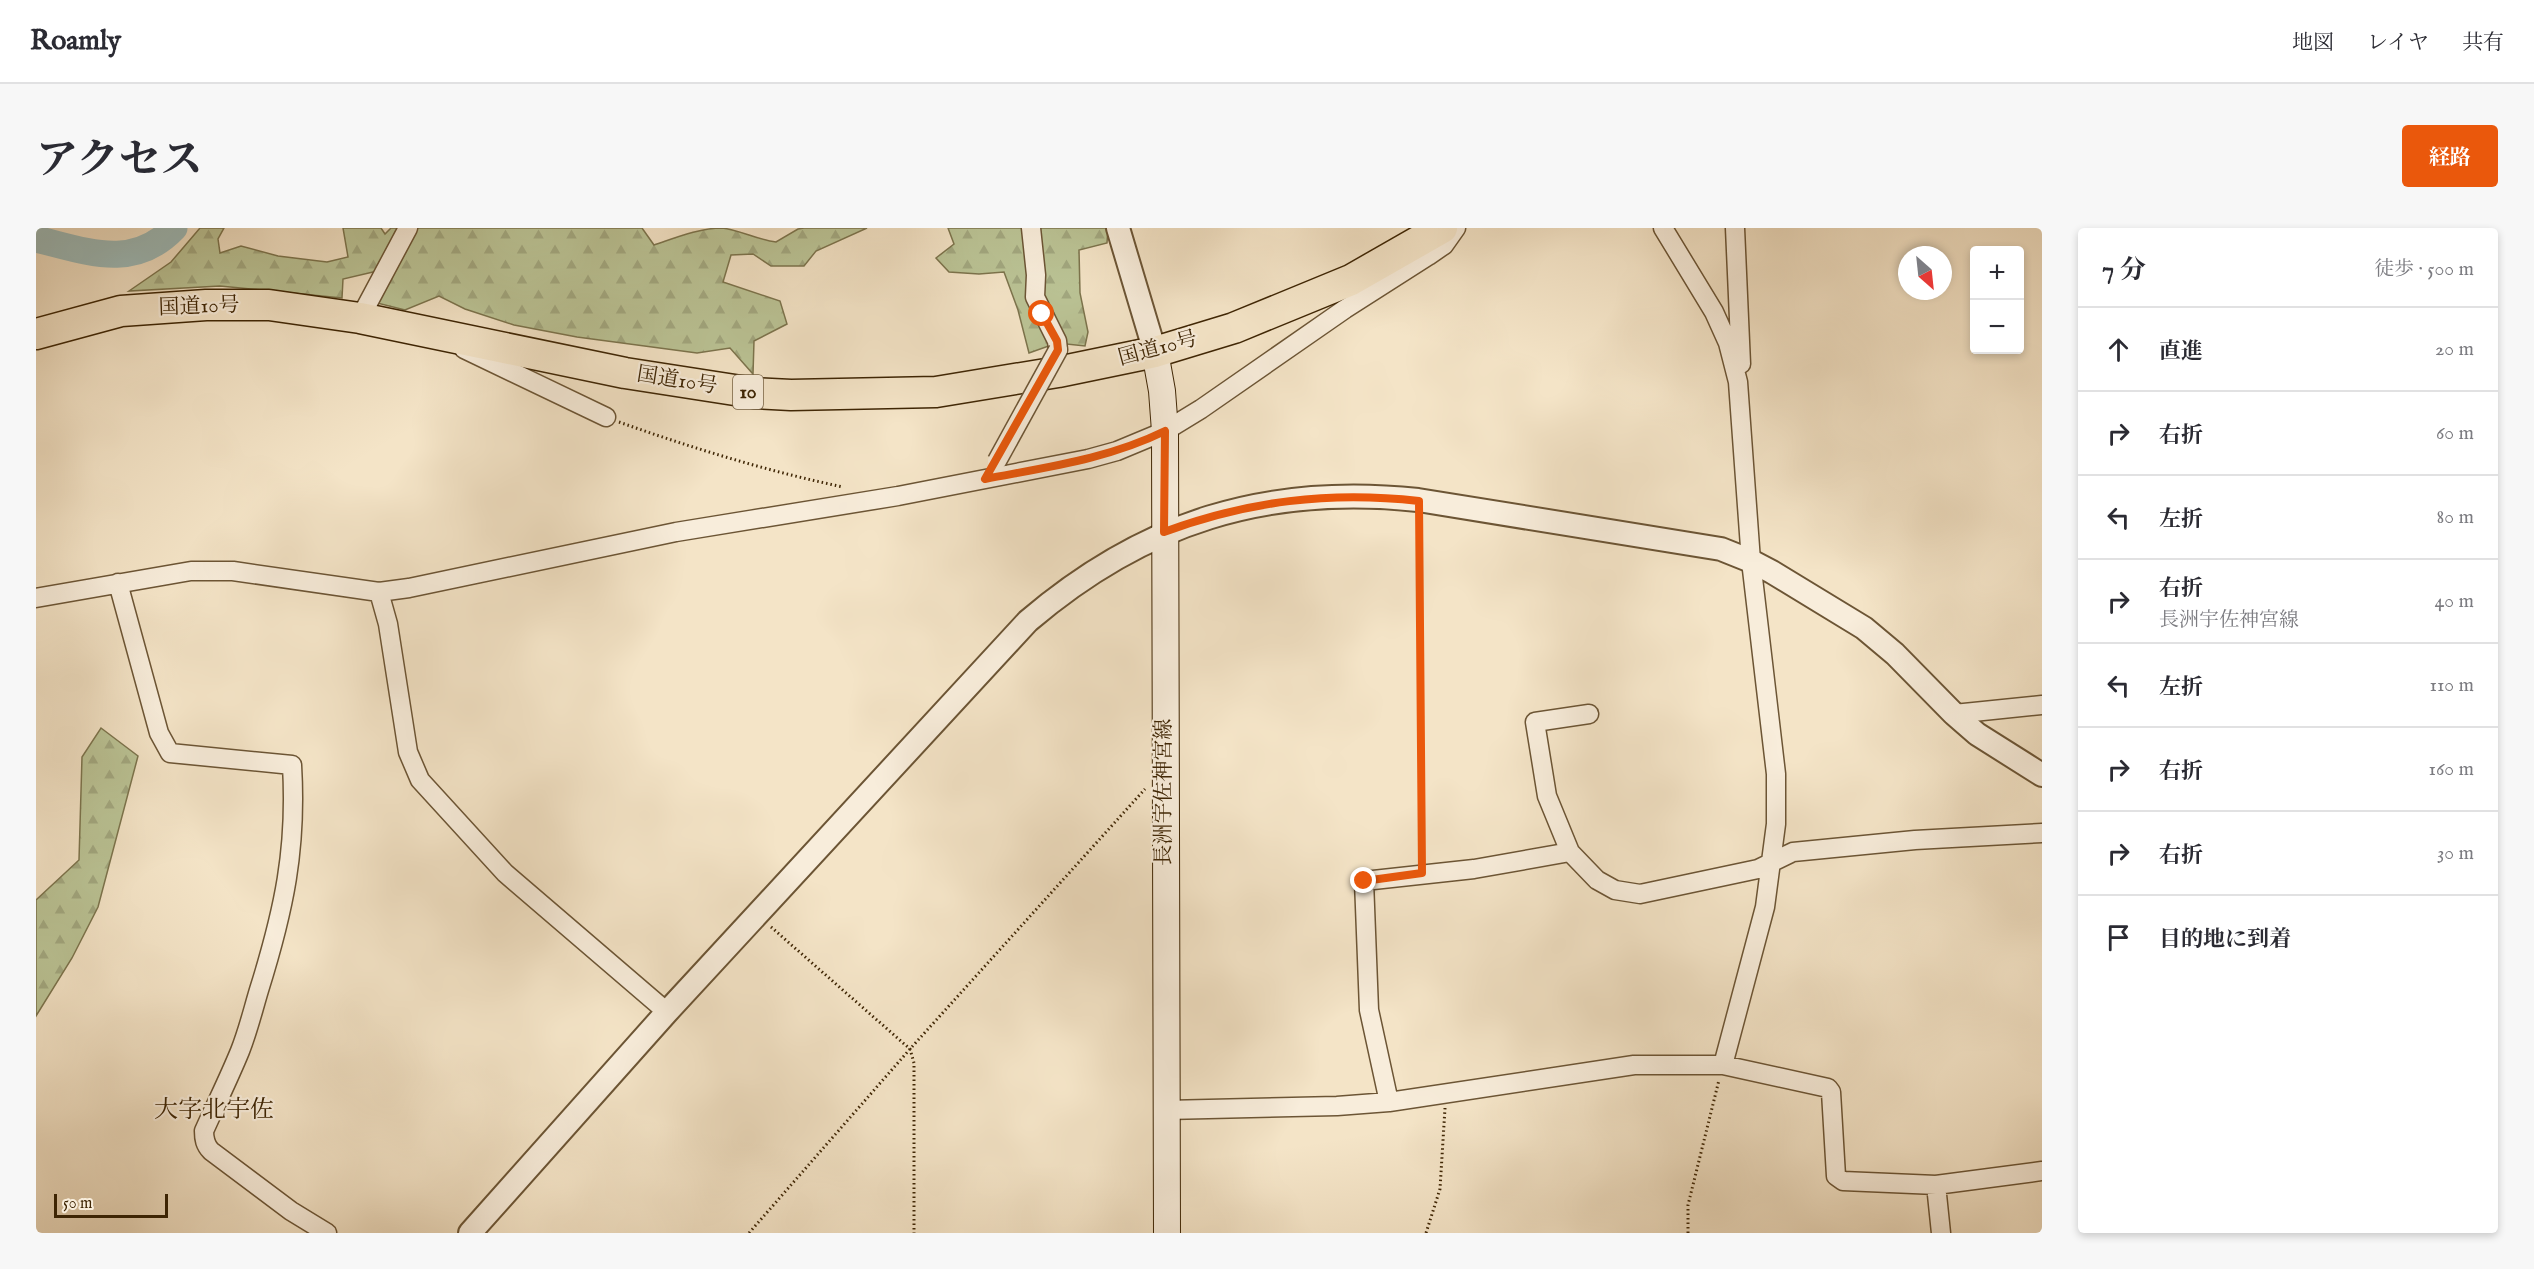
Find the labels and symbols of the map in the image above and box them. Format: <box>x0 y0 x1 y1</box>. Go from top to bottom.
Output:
north arrow <box>1898 246 1952 300</box>
street label: 国道10号 <box>158 292 240 322</box>
route start <box>1028 300 1054 326</box>
street label: 国道10号 <box>1115 325 1201 373</box>
street label: 国道10号 <box>635 361 719 401</box>
road number: 10 <box>733 375 763 409</box>
street label: 長洲宇佐神宮線 <box>1151 719 1178 866</box>
route end <box>1350 867 1376 893</box>
district label: 大字北宇佐 <box>154 1095 274 1126</box>
scale bar <box>54 1191 168 1218</box>

